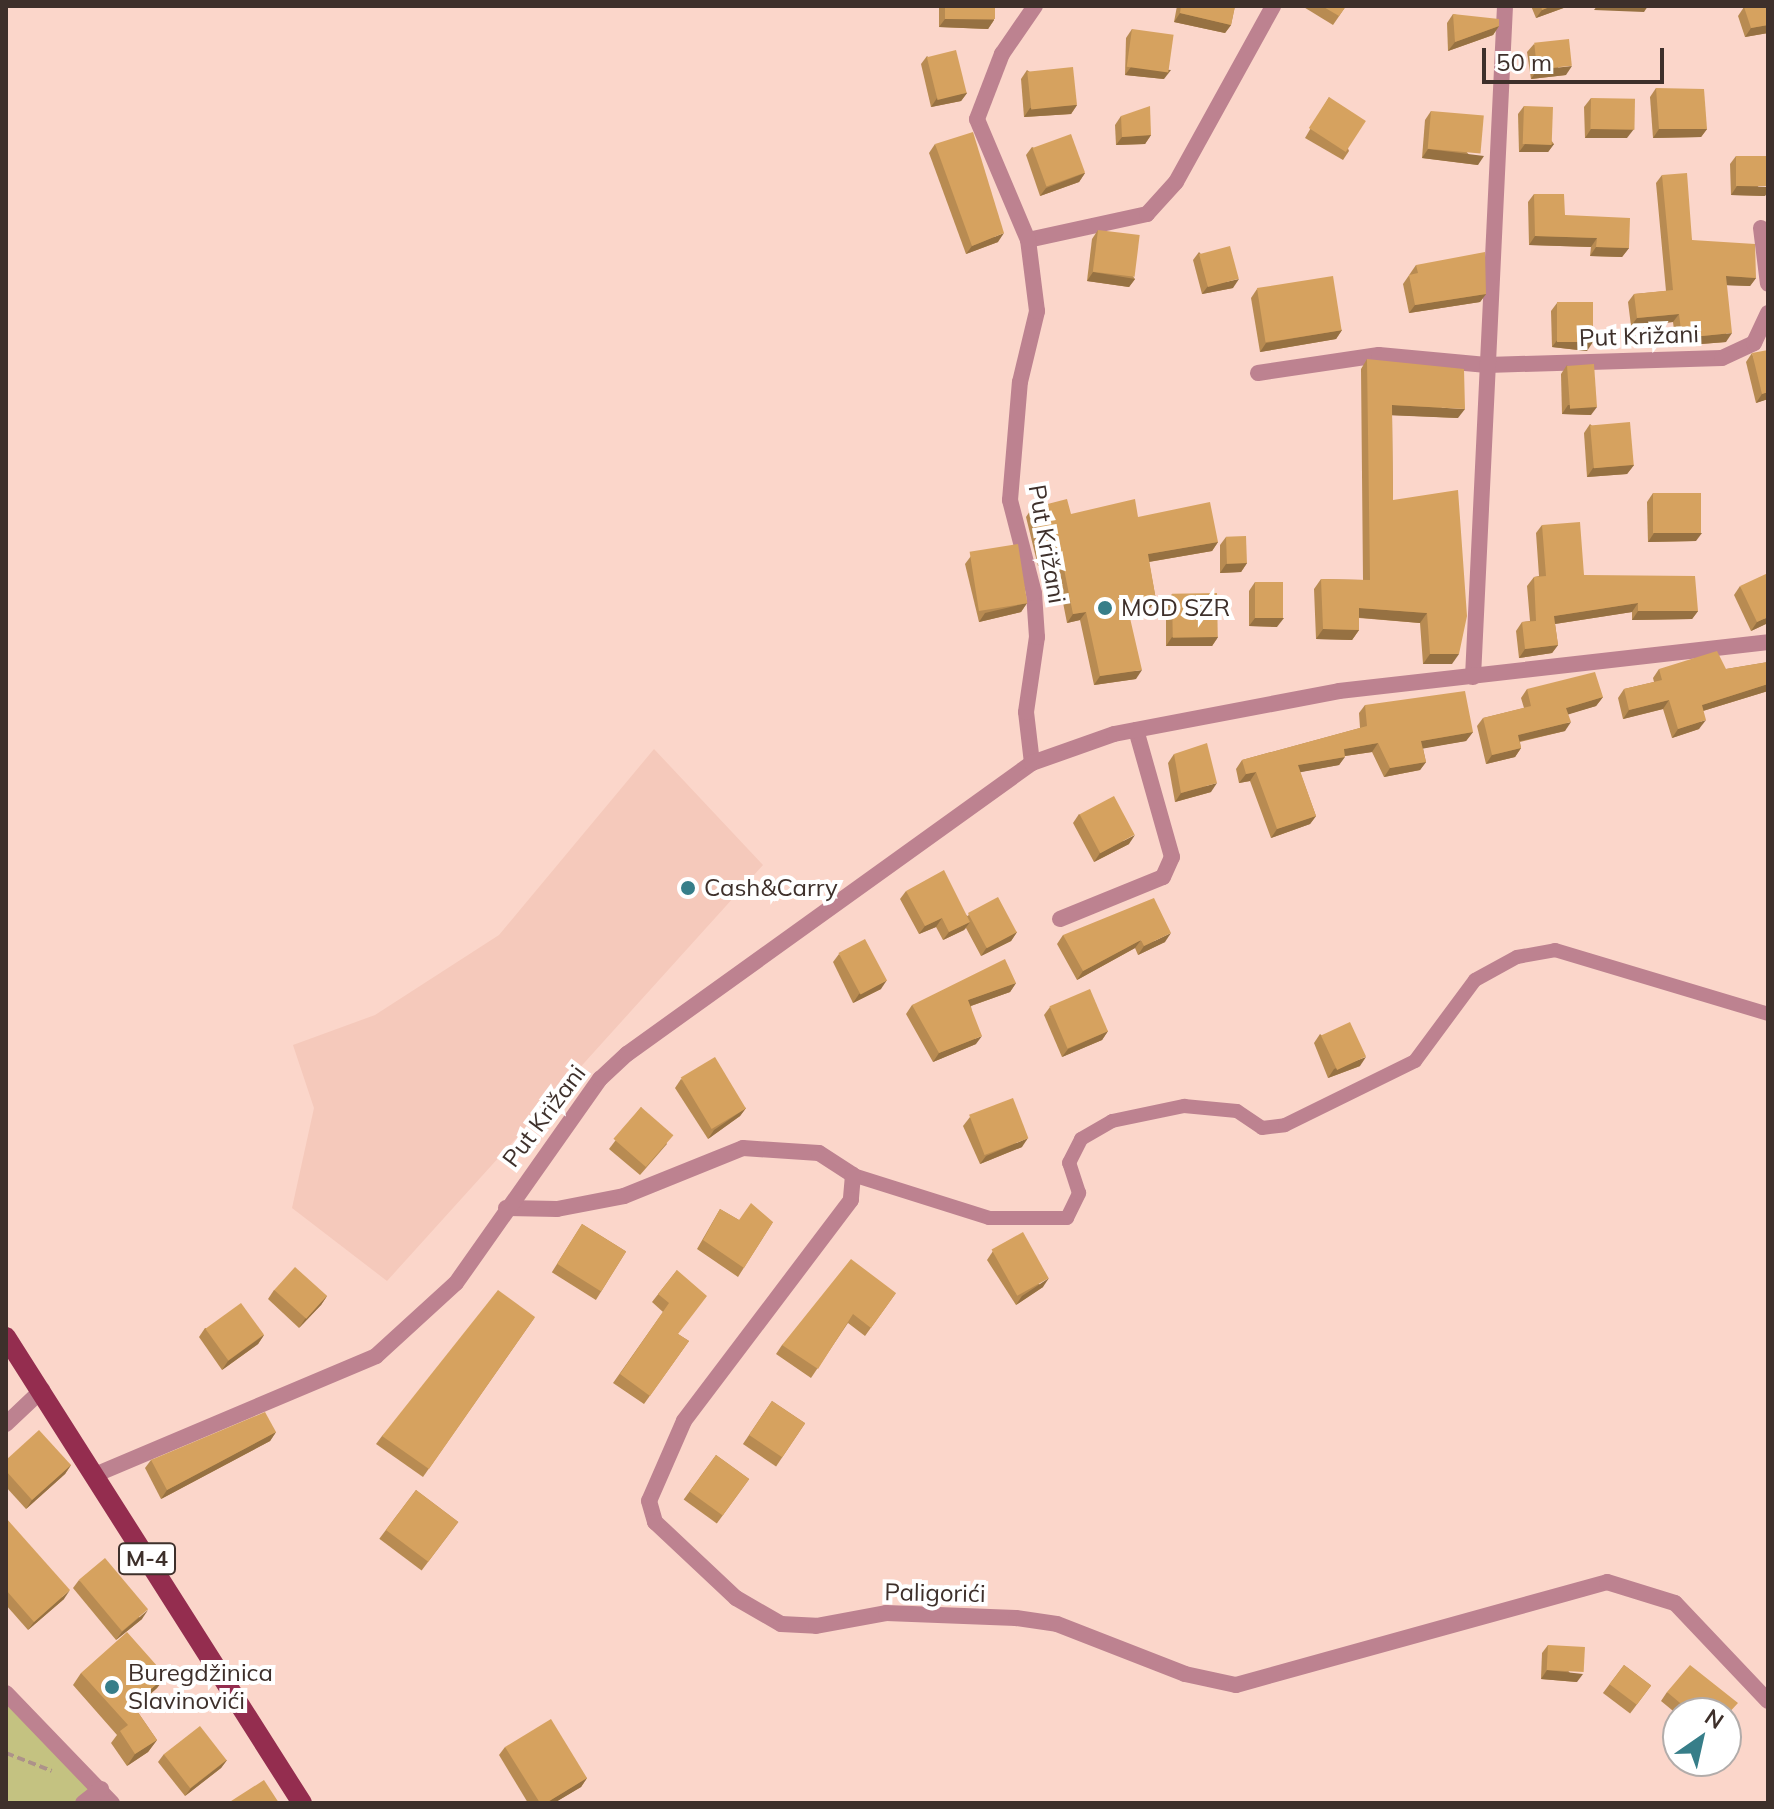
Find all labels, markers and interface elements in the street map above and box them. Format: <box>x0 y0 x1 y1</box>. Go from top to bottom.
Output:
scale bar <box>1486 32 1668 82</box>
text: 50 m <box>1496 47 1552 77</box>
street label: Put Križani <box>1578 320 1700 352</box>
street label: Put Križani <box>1022 482 1072 606</box>
place label: MOD SZR <box>1121 594 1230 622</box>
marker: MOD SZR <box>1096 599 1114 617</box>
place label: Cash&Carry <box>704 874 838 902</box>
marker: Cash&Carry <box>679 879 697 897</box>
street label: Put Križani <box>496 1059 592 1173</box>
road number: M-4 <box>117 1541 177 1577</box>
street label: Paligorići <box>884 1578 986 1608</box>
place label: Buregdžinica Slavinovići <box>128 1659 273 1715</box>
marker: Buregdžinica Slavinovići <box>103 1678 121 1696</box>
north arrow <box>1662 1697 1742 1777</box>
text: N <box>1700 1703 1729 1735</box>

